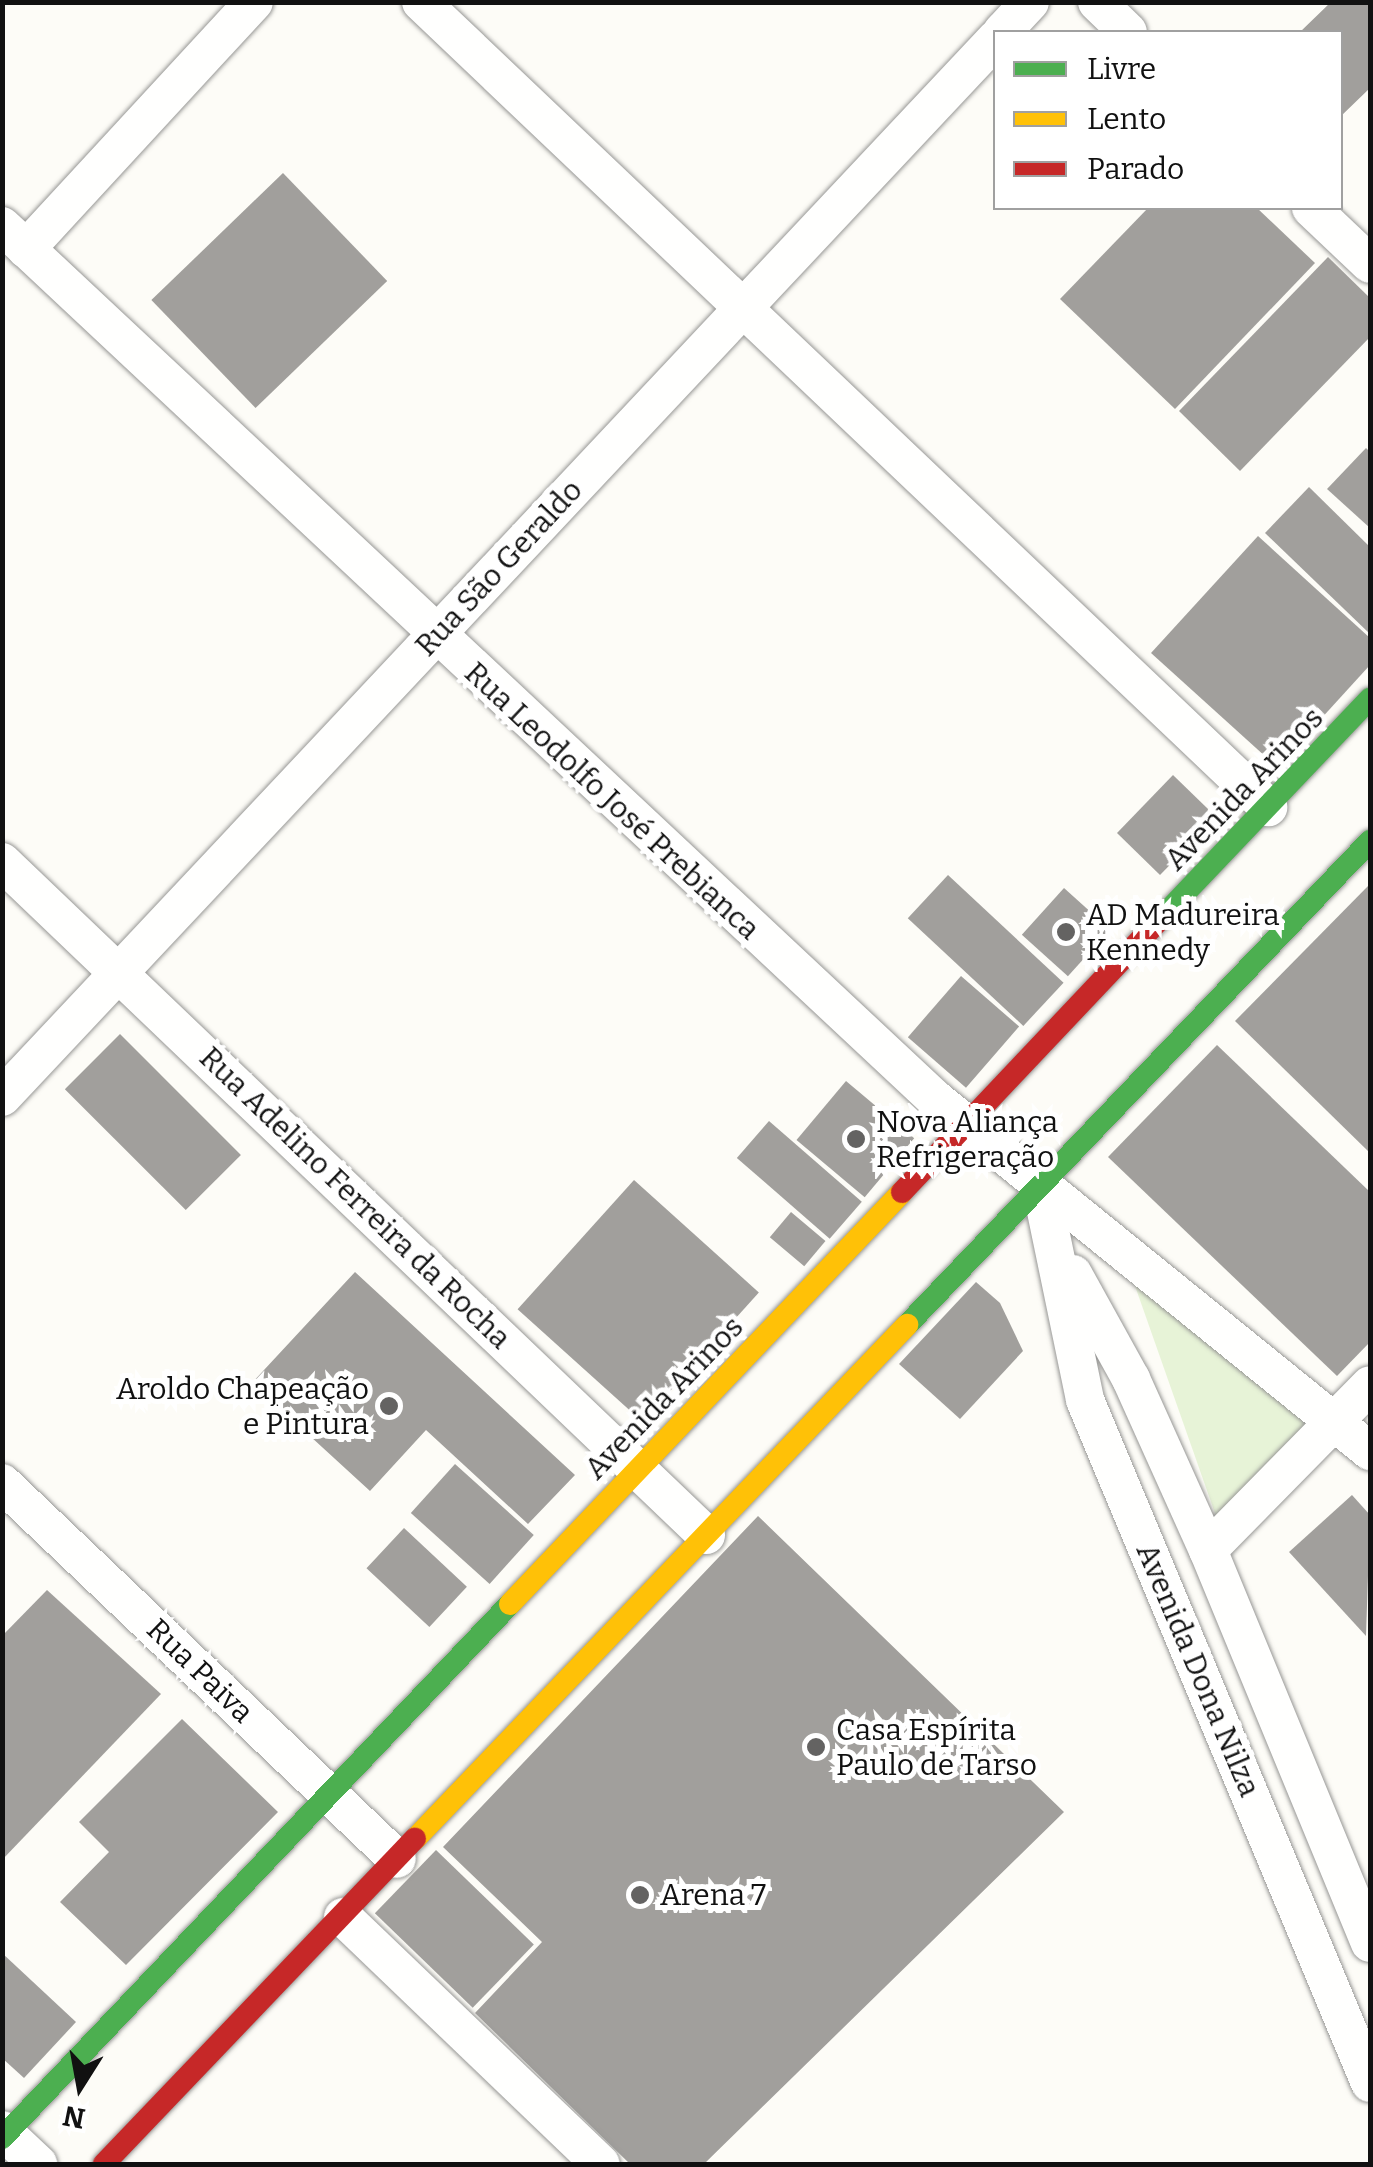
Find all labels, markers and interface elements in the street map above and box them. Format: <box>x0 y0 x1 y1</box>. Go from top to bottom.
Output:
legend <box>993 30 1343 210</box>
text: Livre <box>1087 51 1156 87</box>
text: Lento <box>1087 101 1166 137</box>
text: Parado <box>1087 151 1184 187</box>
street label: Rua São Geraldo <box>408 472 590 664</box>
street label: Rua Leodolfo José Prebianca <box>457 655 767 947</box>
street label: Avenida Arinos <box>1157 700 1331 878</box>
place label: AD Madureira Kennedy <box>1086 897 1280 968</box>
marker: AD Madureira Kennedy <box>1055 921 1077 943</box>
street label: Rua Adelino Ferreira da Rocha <box>192 1040 518 1356</box>
place label: Nova Aliança Refrigeração <box>876 1104 1058 1174</box>
marker: Nova Aliança Refrigeração <box>845 1128 867 1150</box>
street label: Avenida Arinos <box>577 1309 751 1487</box>
place label: Aroldo Chapeação e Pintura <box>116 1371 369 1442</box>
marker: Aroldo Chapeação e Pintura <box>378 1395 400 1417</box>
street label: Avenida Dona Nilza <box>1128 1538 1268 1802</box>
street label: Rua Paiva <box>139 1612 261 1730</box>
place label: Casa Espírita Paulo de Tarso <box>836 1712 1037 1782</box>
marker: Casa Espírita Paulo de Tarso <box>805 1736 827 1758</box>
place label: Arena 7 <box>660 1877 766 1913</box>
marker: Arena 7 <box>629 1884 651 1906</box>
north arrow <box>30 2037 130 2137</box>
text: N <box>60 2099 88 2135</box>

